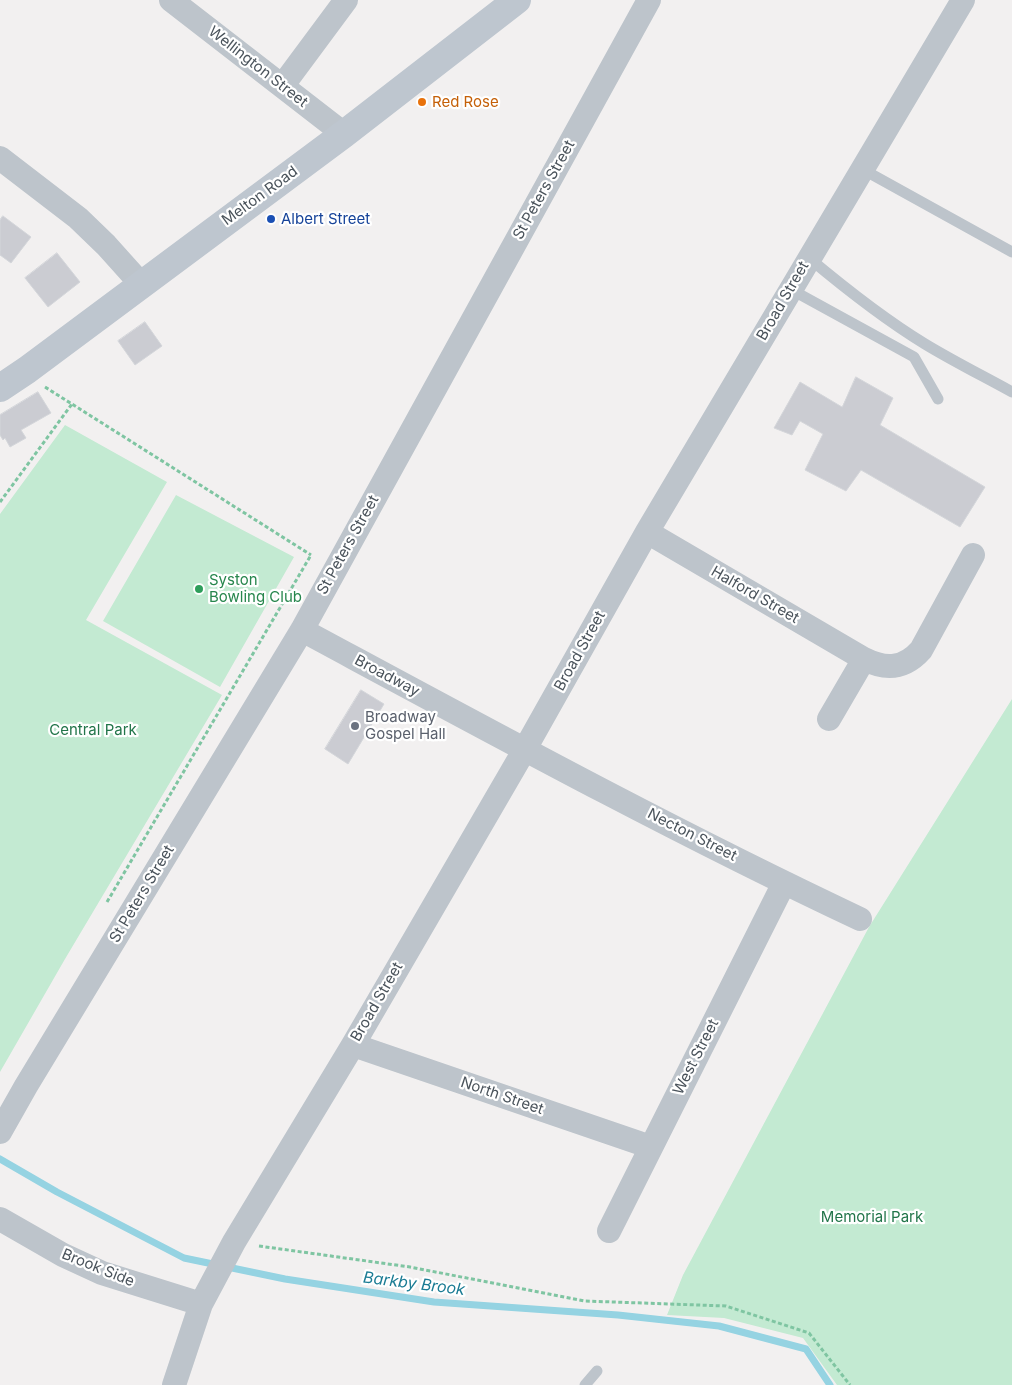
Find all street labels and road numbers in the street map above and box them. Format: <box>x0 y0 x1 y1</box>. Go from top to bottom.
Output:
street label: Wellington Street <box>205 23 311 111</box>
street label: St Peters Street <box>509 137 579 243</box>
street label: Melton Road <box>219 163 301 229</box>
street label: Broad Street <box>753 258 813 344</box>
street label: St Peters Street <box>313 492 383 598</box>
street label: Halford Street <box>708 563 802 627</box>
street label: Broad Street <box>551 608 609 694</box>
street label: Broadway <box>351 651 423 701</box>
street label: Necton Street <box>644 805 740 865</box>
street label: St Peters Street <box>106 842 178 946</box>
street label: Broad Street <box>347 959 407 1045</box>
street label: West Street <box>669 1016 723 1098</box>
street label: North Street <box>458 1073 546 1119</box>
street label: Brook Side <box>59 1245 137 1291</box>

